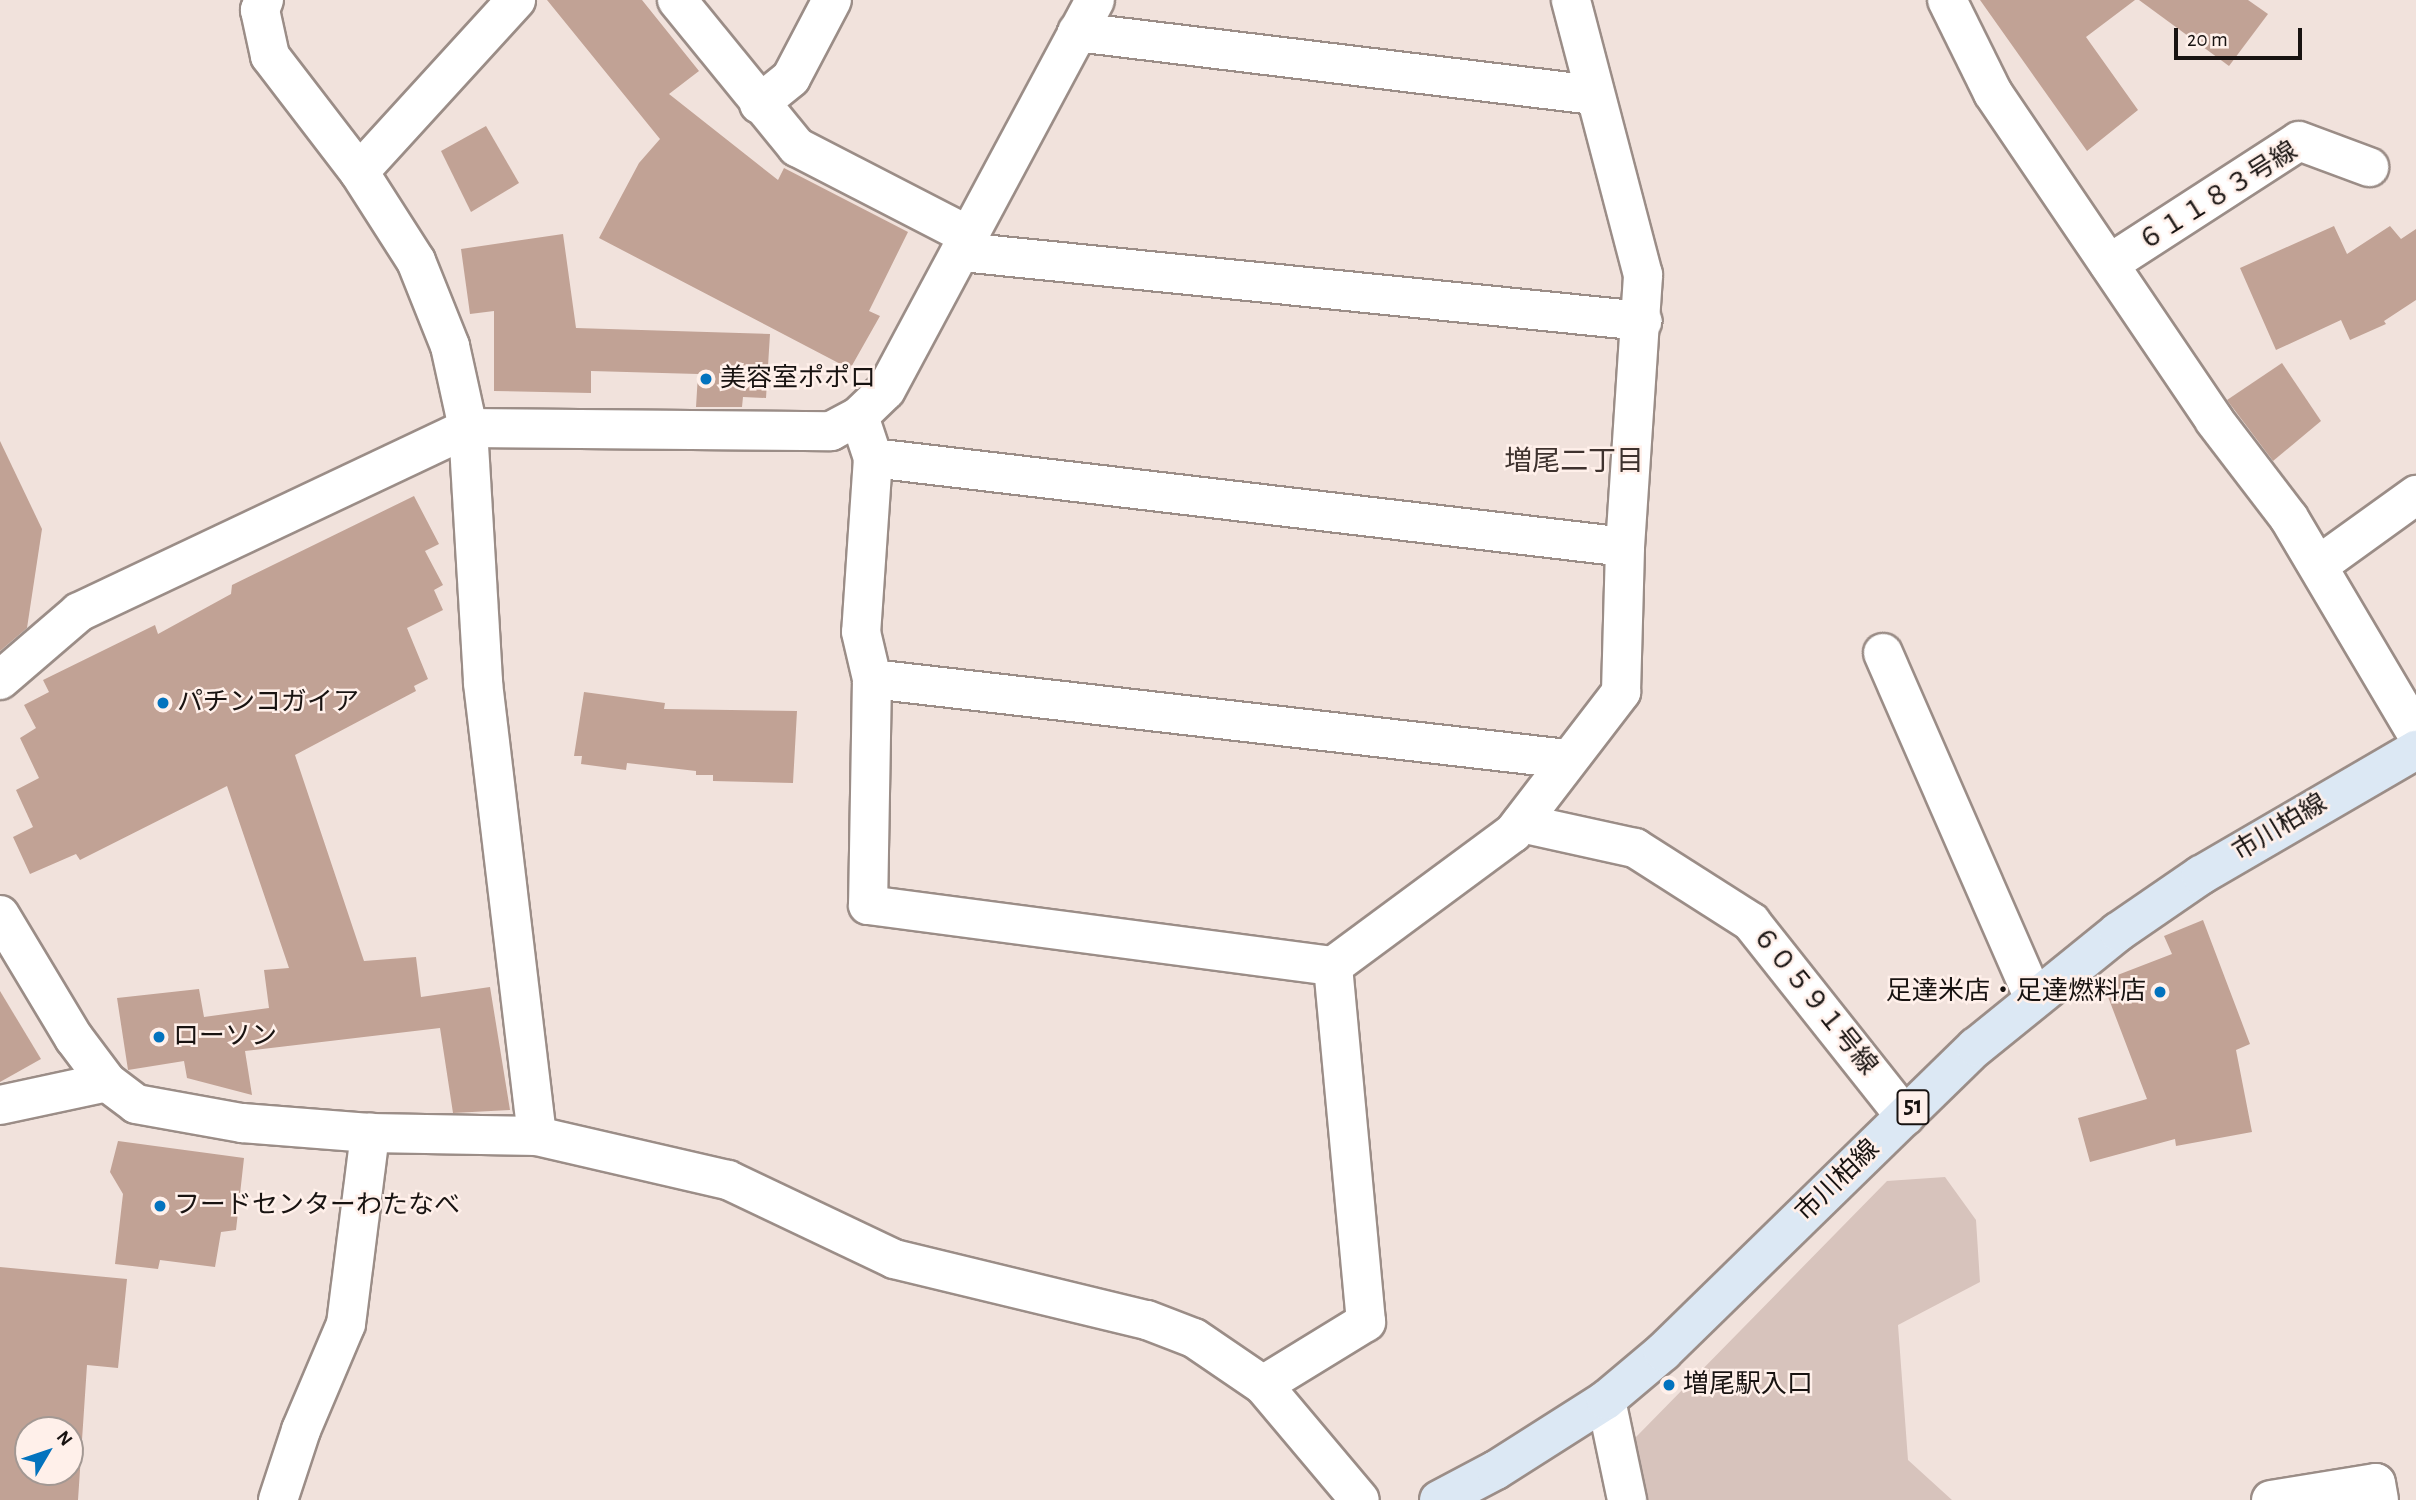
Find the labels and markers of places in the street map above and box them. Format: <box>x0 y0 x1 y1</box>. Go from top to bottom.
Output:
place label: 美容室ポポロ <box>720 363 876 395</box>
marker: 美容室ポポロ <box>698 371 714 387</box>
place label: パチンコガイア <box>177 687 359 719</box>
marker: パチンコガイア <box>155 695 171 711</box>
place label: 足達米店・足達燃料店 <box>1886 976 2146 1008</box>
marker: 足達米店・足達燃料店 <box>2152 984 2168 1000</box>
place label: ローソン <box>173 1021 277 1053</box>
marker: ローソン <box>151 1029 167 1045</box>
place label: フードセンターわたなべ <box>174 1190 460 1222</box>
marker: フードセンターわたなべ <box>152 1198 168 1214</box>
place label: 増尾駅入口 <box>1683 1369 1813 1401</box>
marker: 増尾駅入口 <box>1661 1377 1677 1393</box>

